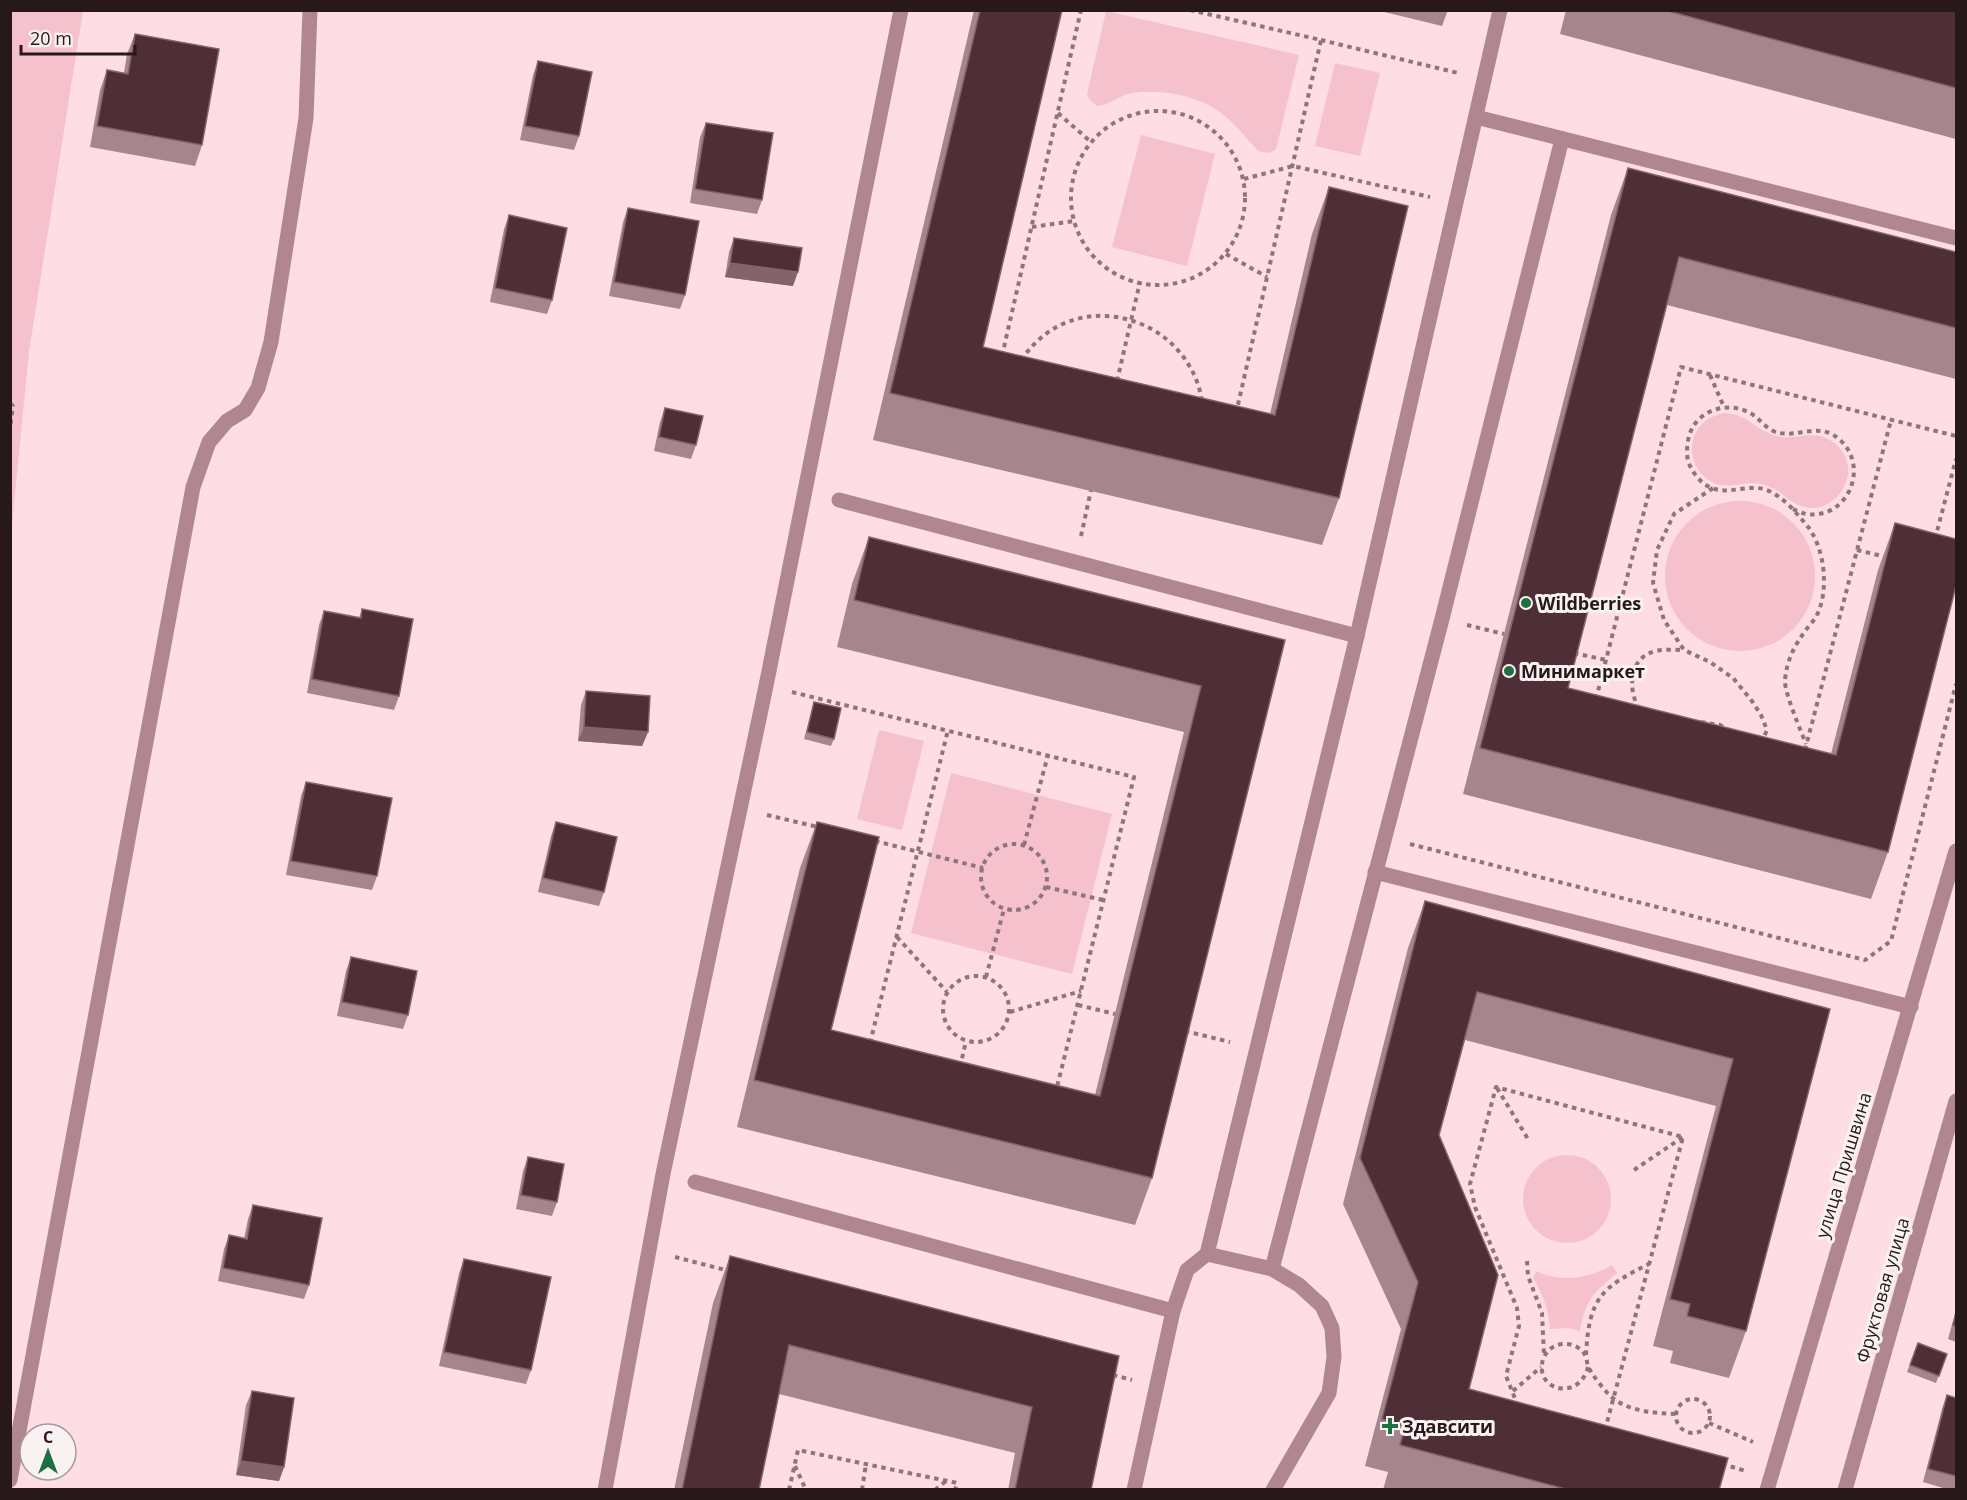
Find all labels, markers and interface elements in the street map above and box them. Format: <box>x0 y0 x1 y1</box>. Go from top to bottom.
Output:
scale bar <box>21 18 135 56</box>
text: 20 m <box>30 26 72 50</box>
place label: Wildberries <box>1538 591 1641 615</box>
marker: Wildberries <box>1519 596 1533 610</box>
place label: Минимаркет <box>1521 659 1645 683</box>
marker: Минимаркет <box>1502 664 1516 678</box>
street label: улица Пришвина <box>1809 1089 1877 1241</box>
street label: Фруктовая улица <box>1850 1215 1914 1365</box>
place label: Здавсити <box>1402 1414 1493 1438</box>
marker: Здавсити <box>1383 1419 1397 1433</box>
north arrow <box>18 1422 78 1482</box>
text: С <box>43 1426 53 1448</box>

